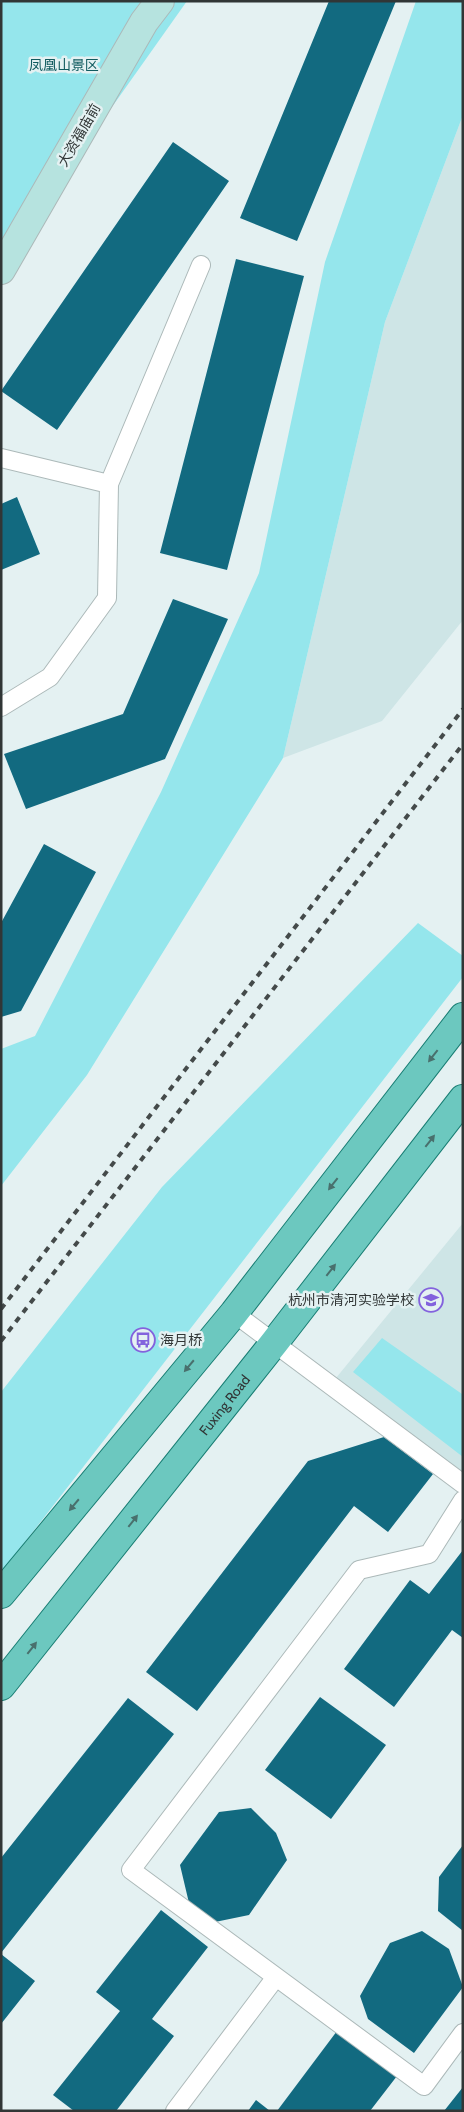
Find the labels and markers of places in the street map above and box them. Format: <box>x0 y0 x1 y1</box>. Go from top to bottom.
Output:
school or university icon: 杭州市清河实验学校 <box>418 1287 444 1313</box>
place label: 杭州市清河实验学校 <box>288 1291 414 1309</box>
bus stop icon: 海月桥 <box>130 1327 156 1353</box>
place label: 海月桥 <box>160 1331 202 1349</box>

